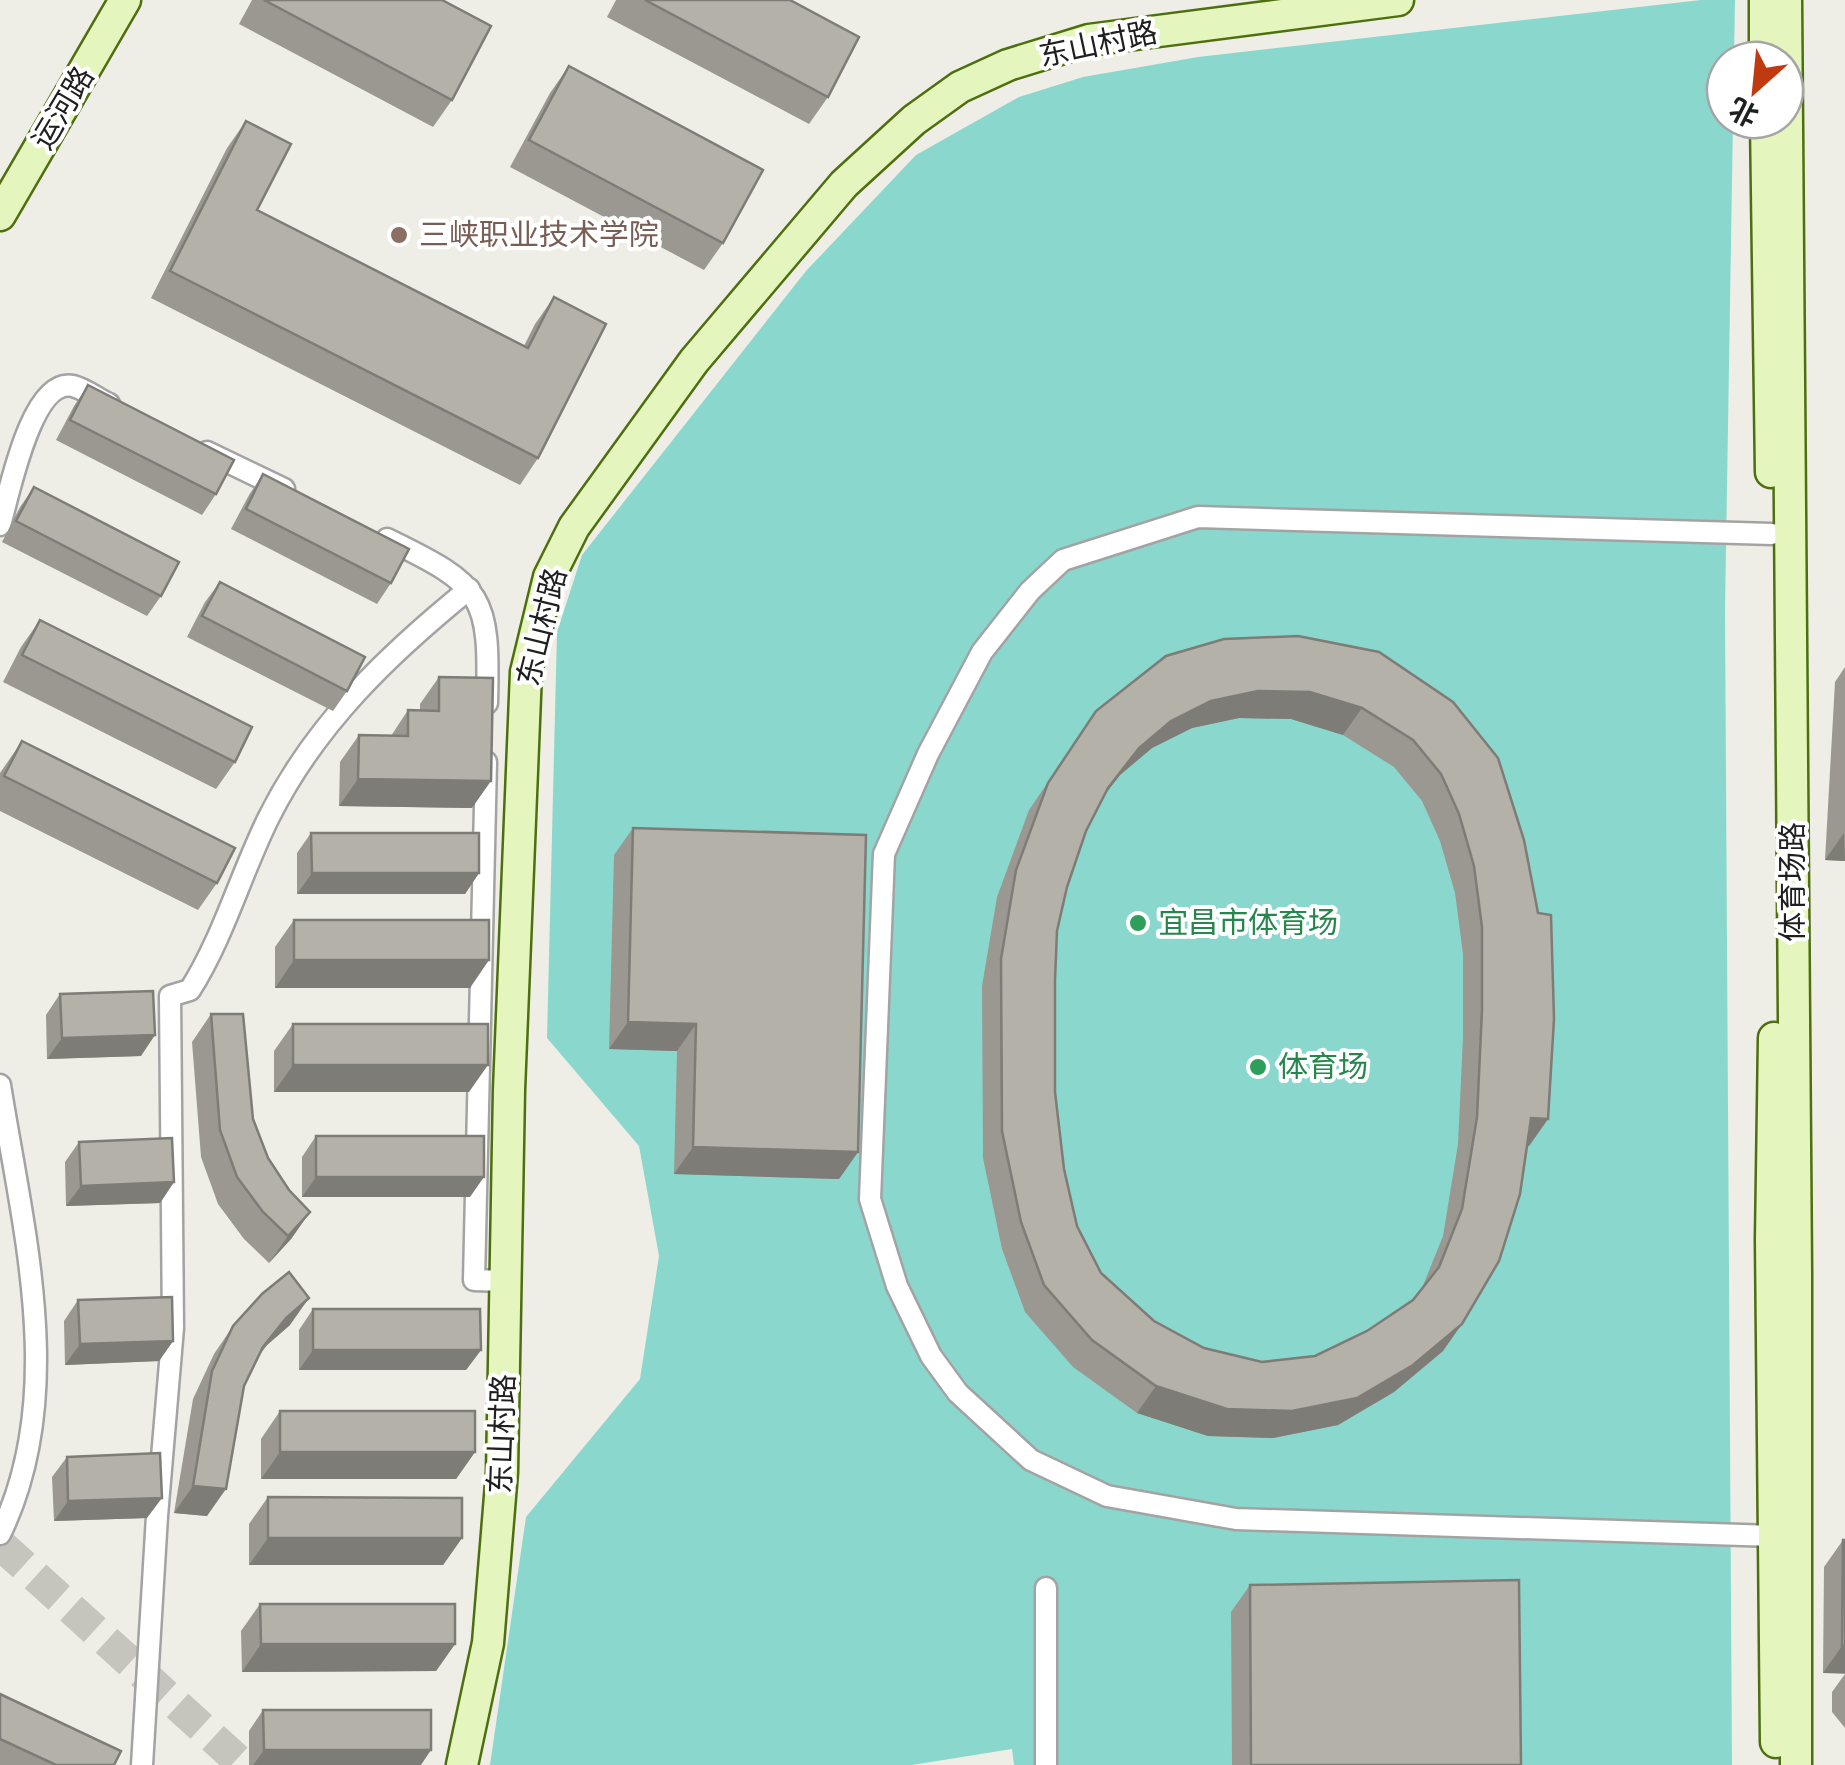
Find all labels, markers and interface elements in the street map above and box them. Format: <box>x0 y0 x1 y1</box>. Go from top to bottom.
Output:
street label: 东山村路 <box>1035 11 1160 74</box>
north arrow <box>1705 40 1805 140</box>
street label: 运河路 <box>22 59 102 156</box>
text: 北 <box>1723 90 1764 136</box>
place label: 三峡职业技术学院 <box>419 214 659 253</box>
marker: 三峡职业技术学院 <box>388 224 410 246</box>
street label: 东山村路 <box>507 564 574 690</box>
street label: 体育场路 <box>1772 822 1811 942</box>
place label: 宜昌市体育场 <box>1158 902 1338 941</box>
marker: 宜昌市体育场 <box>1127 912 1149 934</box>
place label: 体育场 <box>1278 1046 1368 1085</box>
marker: 体育场 <box>1247 1056 1269 1078</box>
street label: 东山村路 <box>479 1373 522 1495</box>

